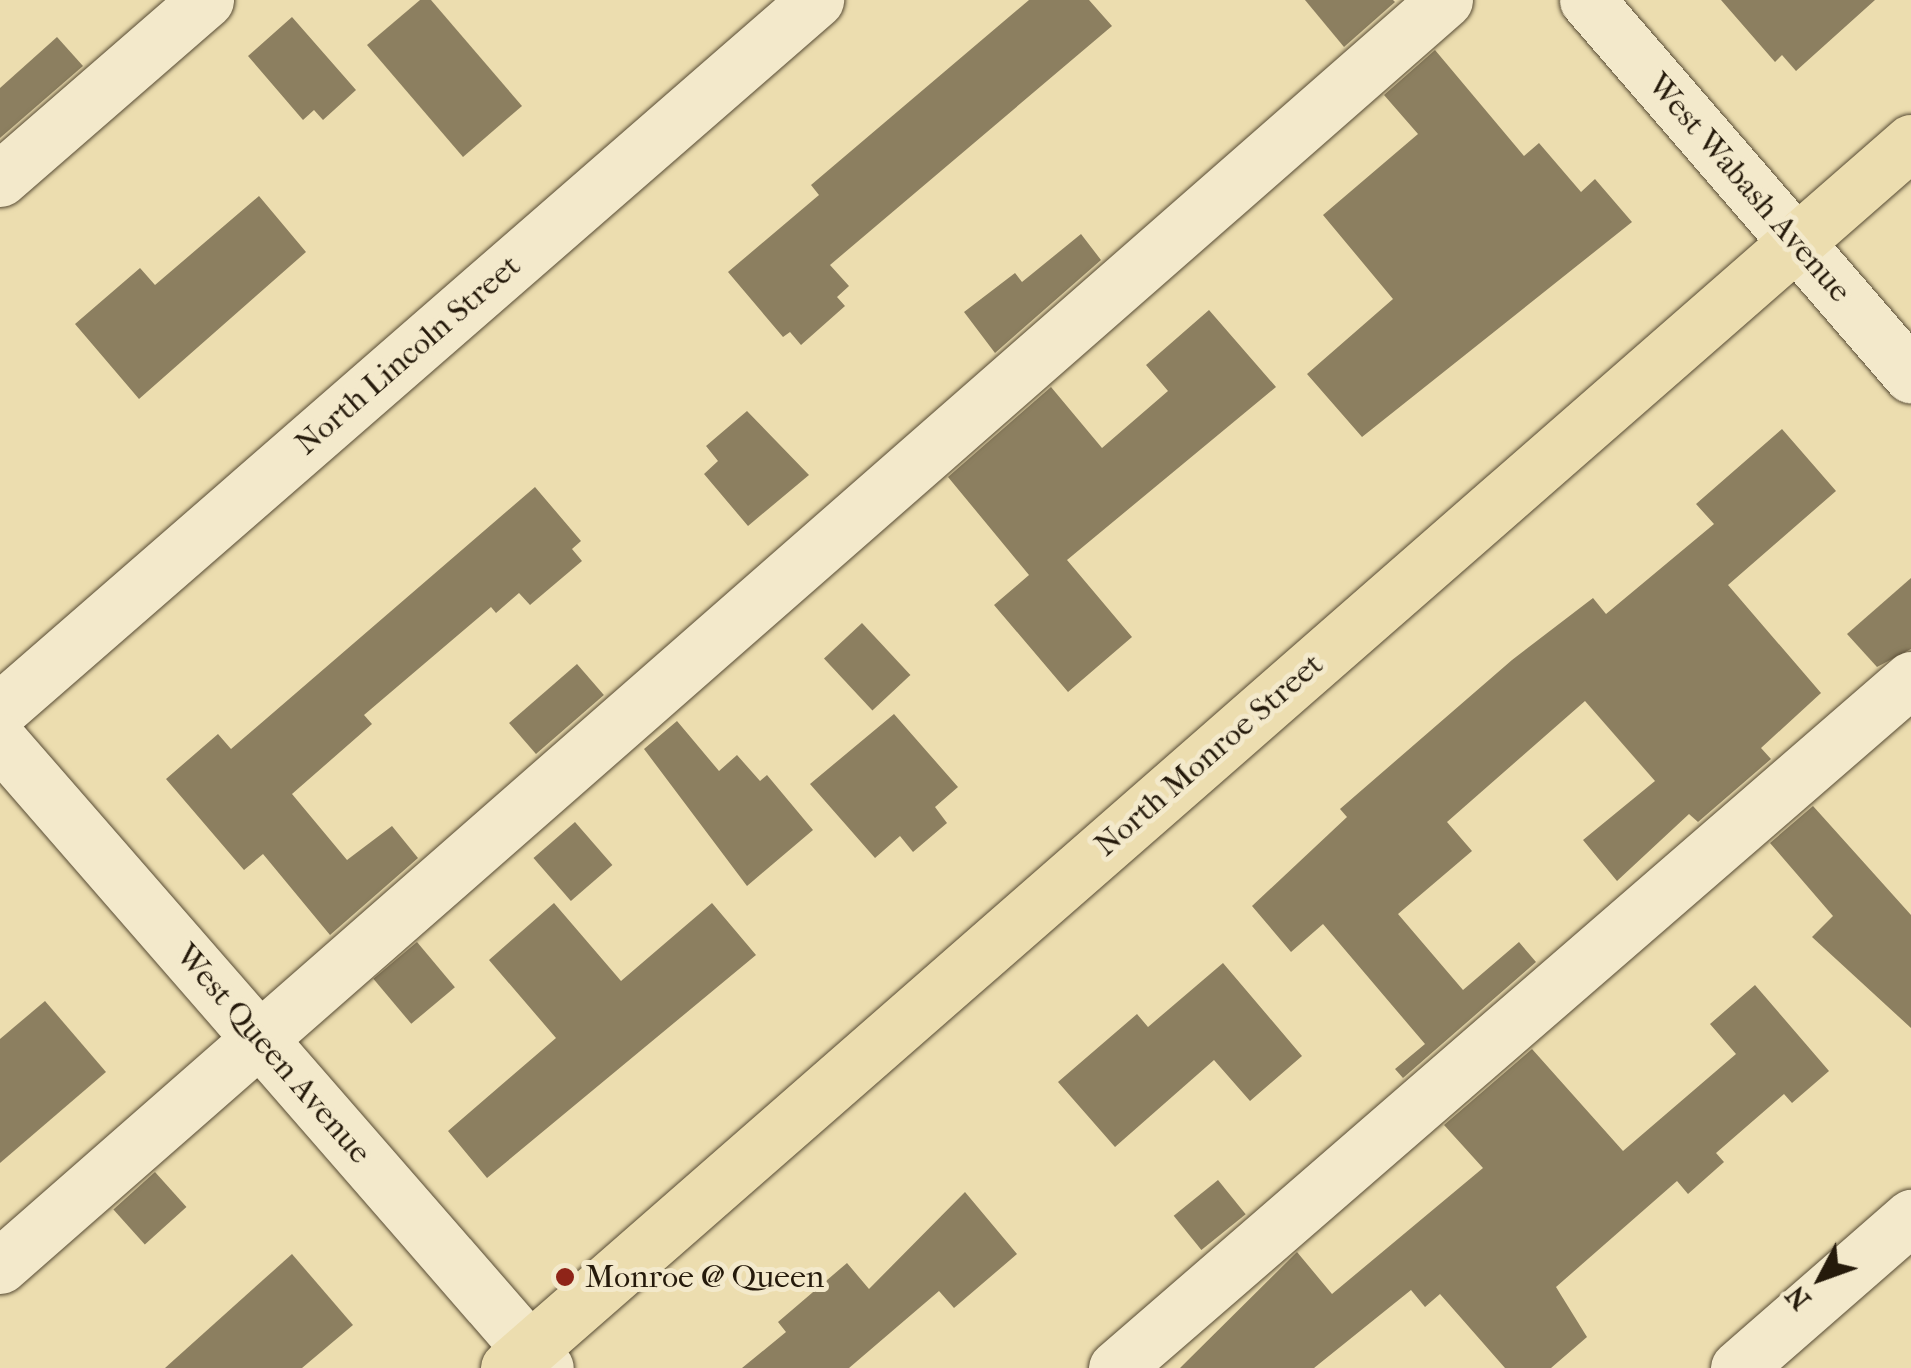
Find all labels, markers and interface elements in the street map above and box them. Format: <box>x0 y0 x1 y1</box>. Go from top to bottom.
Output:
street label: West Wabash Avenue <box>1639 66 1859 310</box>
street label: North Lincoln Street <box>288 247 528 463</box>
street label: North Monroe Street <box>1087 645 1331 865</box>
street label: West Queen Avenue <box>167 936 379 1172</box>
north arrow <box>1771 1228 1871 1328</box>
place label: Monroe @ Queen <box>585 1258 824 1296</box>
marker: Monroe @ Queen <box>554 1266 576 1288</box>
text: N <box>1779 1279 1817 1317</box>

